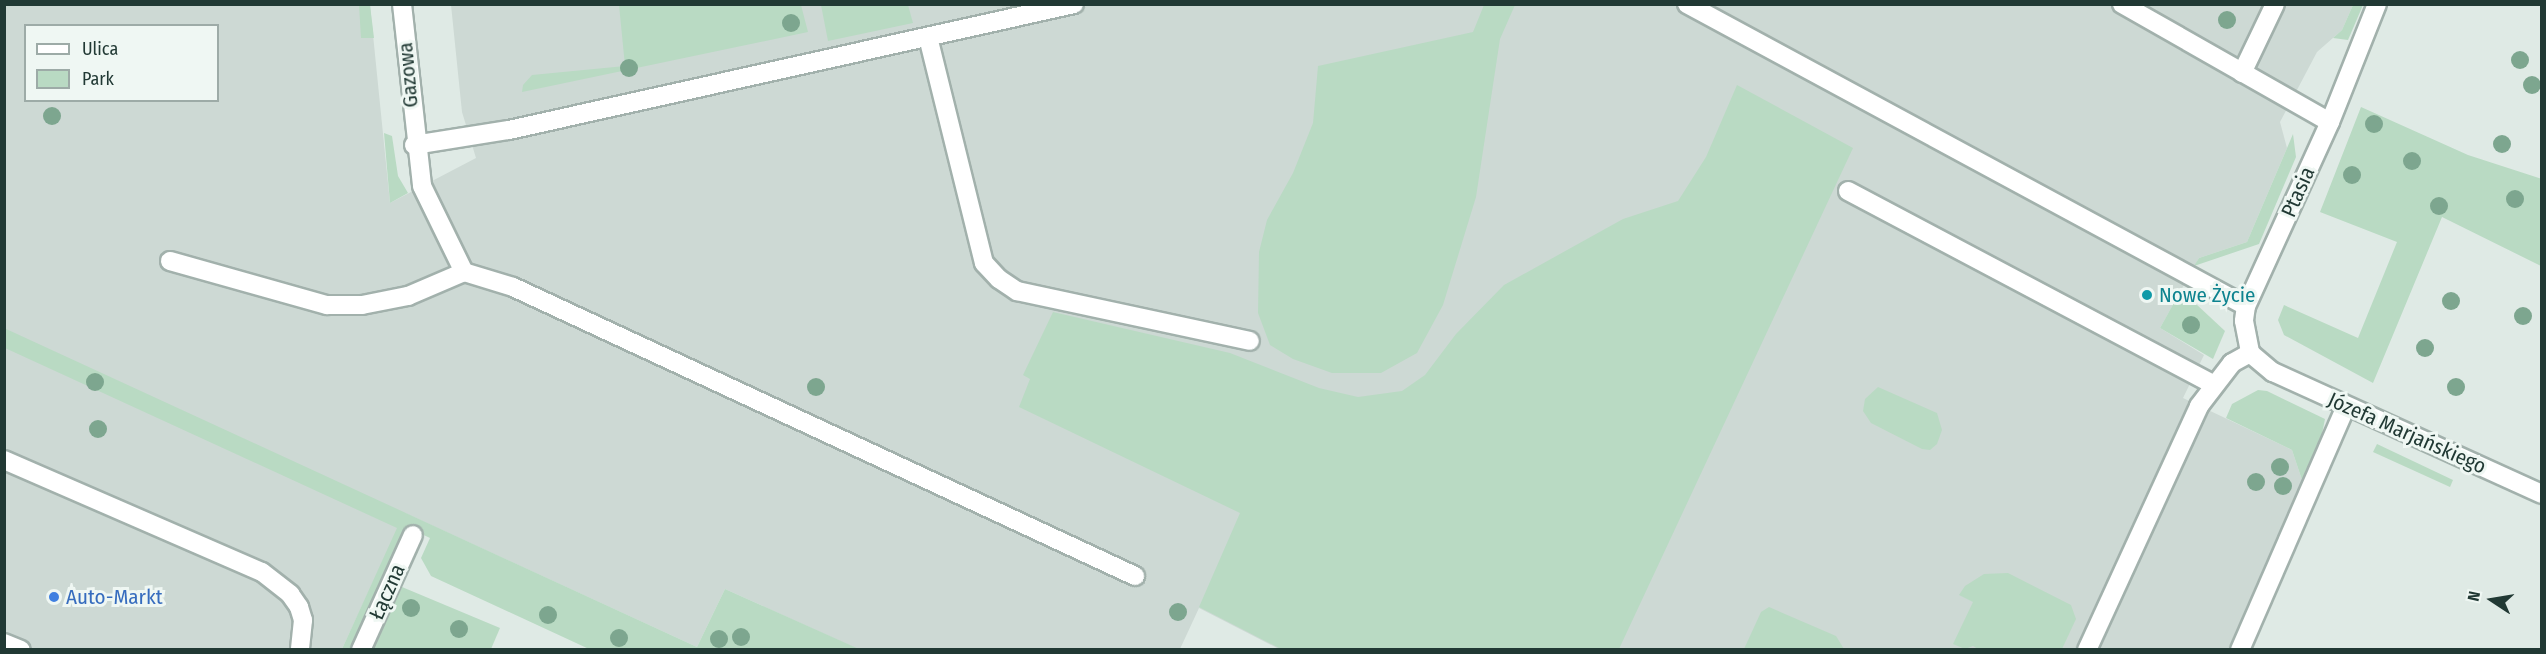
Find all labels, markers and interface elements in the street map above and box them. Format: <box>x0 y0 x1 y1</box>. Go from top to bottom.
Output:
legend <box>24 24 219 102</box>
text: Ulica <box>82 38 118 60</box>
street label: Gazowa <box>393 41 423 109</box>
text: Park <box>82 68 114 90</box>
street label: Ptasia <box>2276 163 2320 221</box>
place label: Nowe Życie <box>2159 282 2255 308</box>
marker: Nowe Życie <box>2140 288 2154 302</box>
street label: Józefa Marjańskiego <box>2324 387 2490 479</box>
street label: Łączna <box>364 560 410 624</box>
north arrow <box>2462 570 2522 630</box>
place label: Auto-Markt <box>66 584 163 610</box>
text: N <box>2464 589 2484 603</box>
marker: Auto-Markt <box>47 590 61 604</box>

